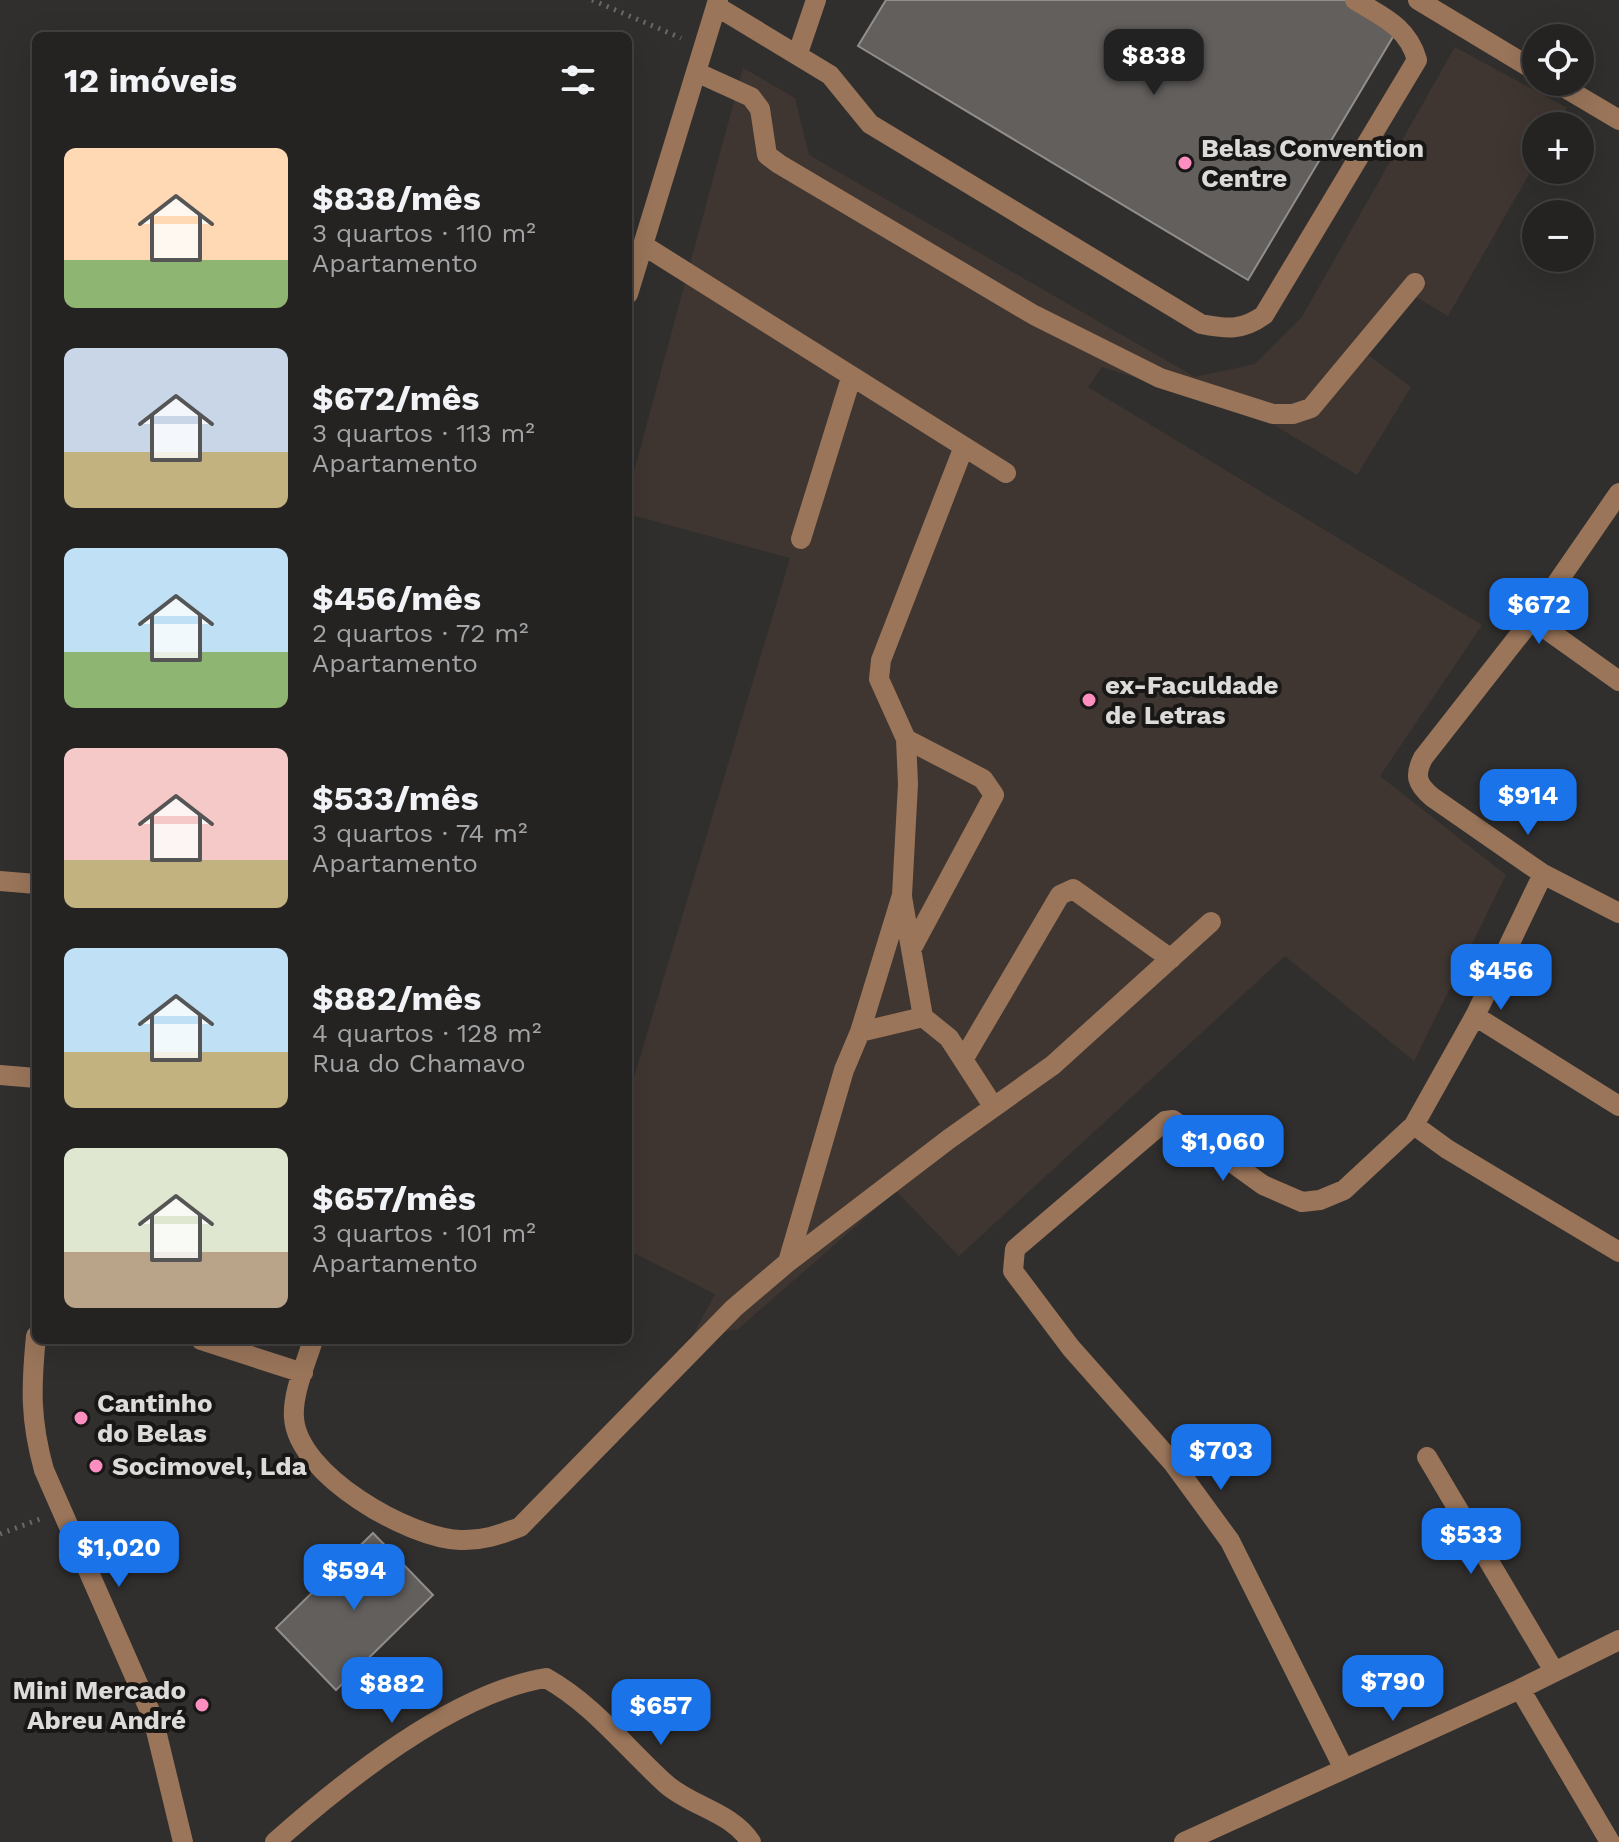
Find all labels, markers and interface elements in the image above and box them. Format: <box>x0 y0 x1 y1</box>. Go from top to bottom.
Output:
map controls <box>1522 24 1594 272</box>
button: locate <box>1522 24 1594 96</box>
pin: $838 <box>1107 29 1201 97</box>
text: $838 <box>1122 40 1186 70</box>
icon: filters <box>556 58 600 102</box>
text: 12 imóveis <box>64 60 237 100</box>
button: + <box>1522 112 1594 184</box>
place label: Belas Convention Centre <box>1201 133 1424 193</box>
marker: Belas Convention Centre <box>1176 154 1194 172</box>
text: $838/mês <box>312 178 481 218</box>
icon: home <box>128 180 224 276</box>
button: − <box>1522 200 1594 272</box>
text: 3 quartos · 110 m² <box>312 218 536 248</box>
text: Apartamento <box>312 248 478 278</box>
text: $672/mês <box>312 378 479 418</box>
icon: home <box>128 380 224 476</box>
text: 3 quartos · 113 m² <box>312 418 535 448</box>
text: Apartamento <box>312 448 478 478</box>
text: $456/mês <box>312 578 481 618</box>
pin: $672 <box>1492 578 1586 646</box>
icon: home <box>128 580 224 676</box>
text: $672 <box>1507 589 1571 619</box>
text: 2 quartos · 72 m² <box>312 618 529 648</box>
text: Apartamento <box>312 648 478 678</box>
place label: ex-Faculdade de Letras <box>1105 670 1279 730</box>
marker: ex-Faculdade de Letras <box>1080 691 1098 709</box>
pin: $914 <box>1481 769 1575 837</box>
text: $533/mês <box>312 778 479 818</box>
icon: home <box>128 780 224 876</box>
text: $914 <box>1498 780 1558 810</box>
text: 3 quartos · 74 m² <box>312 818 528 848</box>
text: Apartamento <box>312 848 478 878</box>
pin: $456 <box>1454 944 1548 1012</box>
text: $456 <box>1469 955 1533 985</box>
text: $882/mês <box>312 978 481 1018</box>
icon: home <box>128 980 224 1076</box>
text: 4 quartos · 128 m² <box>312 1018 541 1048</box>
text: Rua do Chamavo <box>312 1048 526 1078</box>
pin: $1,060 <box>1158 1115 1288 1183</box>
text: $1,060 <box>1181 1126 1265 1156</box>
text: $657/mês <box>312 1178 476 1218</box>
icon: home <box>128 1180 224 1276</box>
text: 3 quartos · 101 m² <box>312 1218 536 1248</box>
text: Apartamento <box>312 1248 478 1278</box>
place label: Cantinho do Belas <box>97 1388 213 1448</box>
marker: Cantinho do Belas <box>72 1409 90 1427</box>
pin: $703 <box>1174 1424 1268 1492</box>
text: $703 <box>1189 1435 1253 1465</box>
place label: Socimovel, Lda <box>112 1451 307 1481</box>
marker: Socimovel, Lda <box>87 1457 105 1475</box>
pin: $533 <box>1424 1508 1518 1576</box>
text: $533 <box>1440 1519 1502 1549</box>
pin: $1,020 <box>54 1521 184 1589</box>
text: $1,020 <box>77 1532 161 1562</box>
pin: $594 <box>307 1544 401 1612</box>
text: $594 <box>322 1555 386 1585</box>
pin: $790 <box>1346 1655 1440 1723</box>
pin: $882 <box>345 1657 439 1725</box>
text: $790 <box>1360 1666 1426 1696</box>
text: $882 <box>360 1668 424 1698</box>
place label: Mini Mercado Abreu André <box>12 1675 186 1735</box>
pin: $657 <box>614 1679 708 1747</box>
text: $657 <box>630 1690 692 1720</box>
marker: Mini Mercado Abreu André <box>193 1696 211 1714</box>

